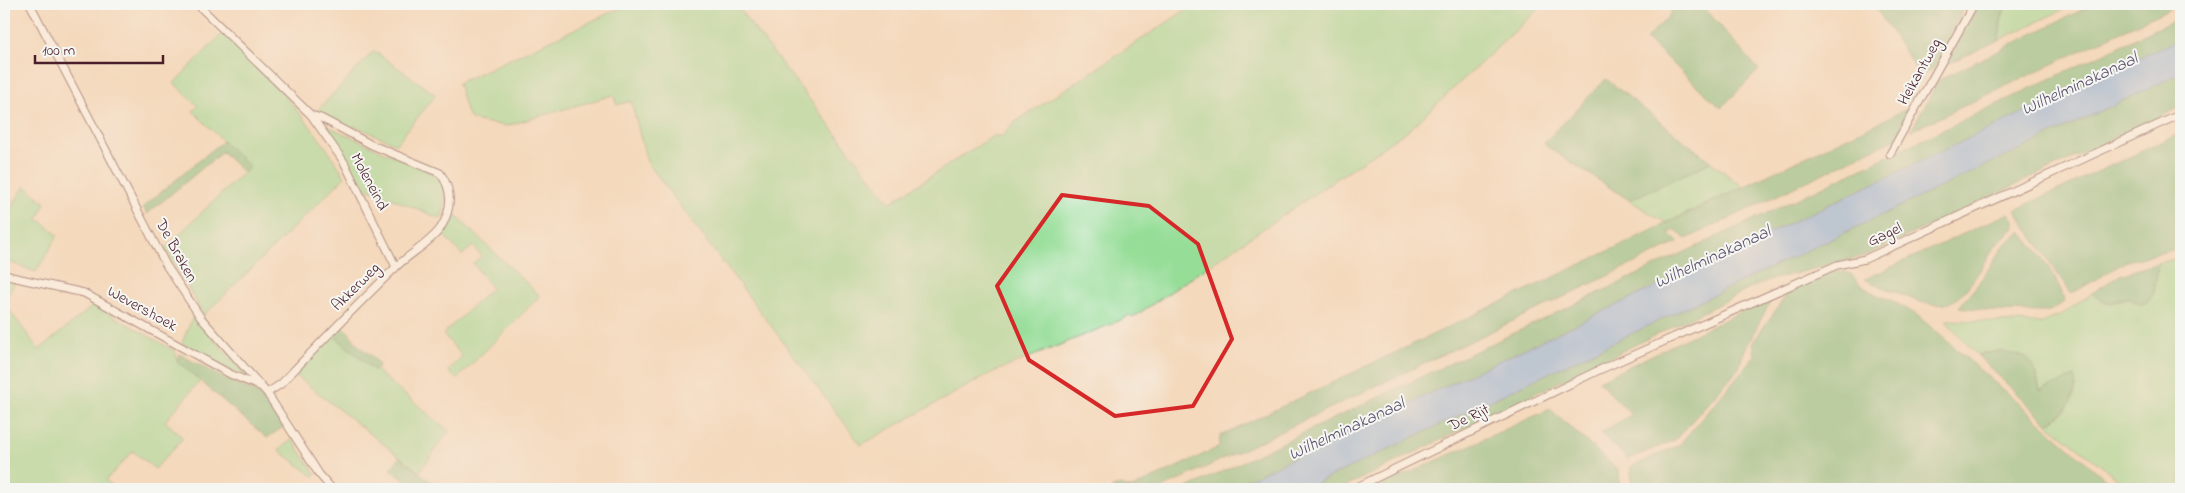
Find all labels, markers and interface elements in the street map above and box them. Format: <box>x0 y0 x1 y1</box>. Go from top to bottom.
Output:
scale bar <box>35 32 162 64</box>
street label: Heikantweg <box>1892 34 1948 110</box>
text: 100 m <box>42 40 75 62</box>
water label: Wilhelminakanaal <box>2018 46 2144 123</box>
street label: Moleneind <box>344 149 394 215</box>
street label: De Braken <box>148 214 203 287</box>
street label: Gagel <box>1864 216 1907 253</box>
water label: Wilhelminakanaal <box>1651 219 1777 296</box>
street label: Akkerweg <box>326 257 386 317</box>
street label: Wevershoek <box>103 280 182 339</box>
water label: Wilhelminakanaal <box>1285 391 1411 468</box>
street label: De Rijt <box>1443 397 1494 439</box>

